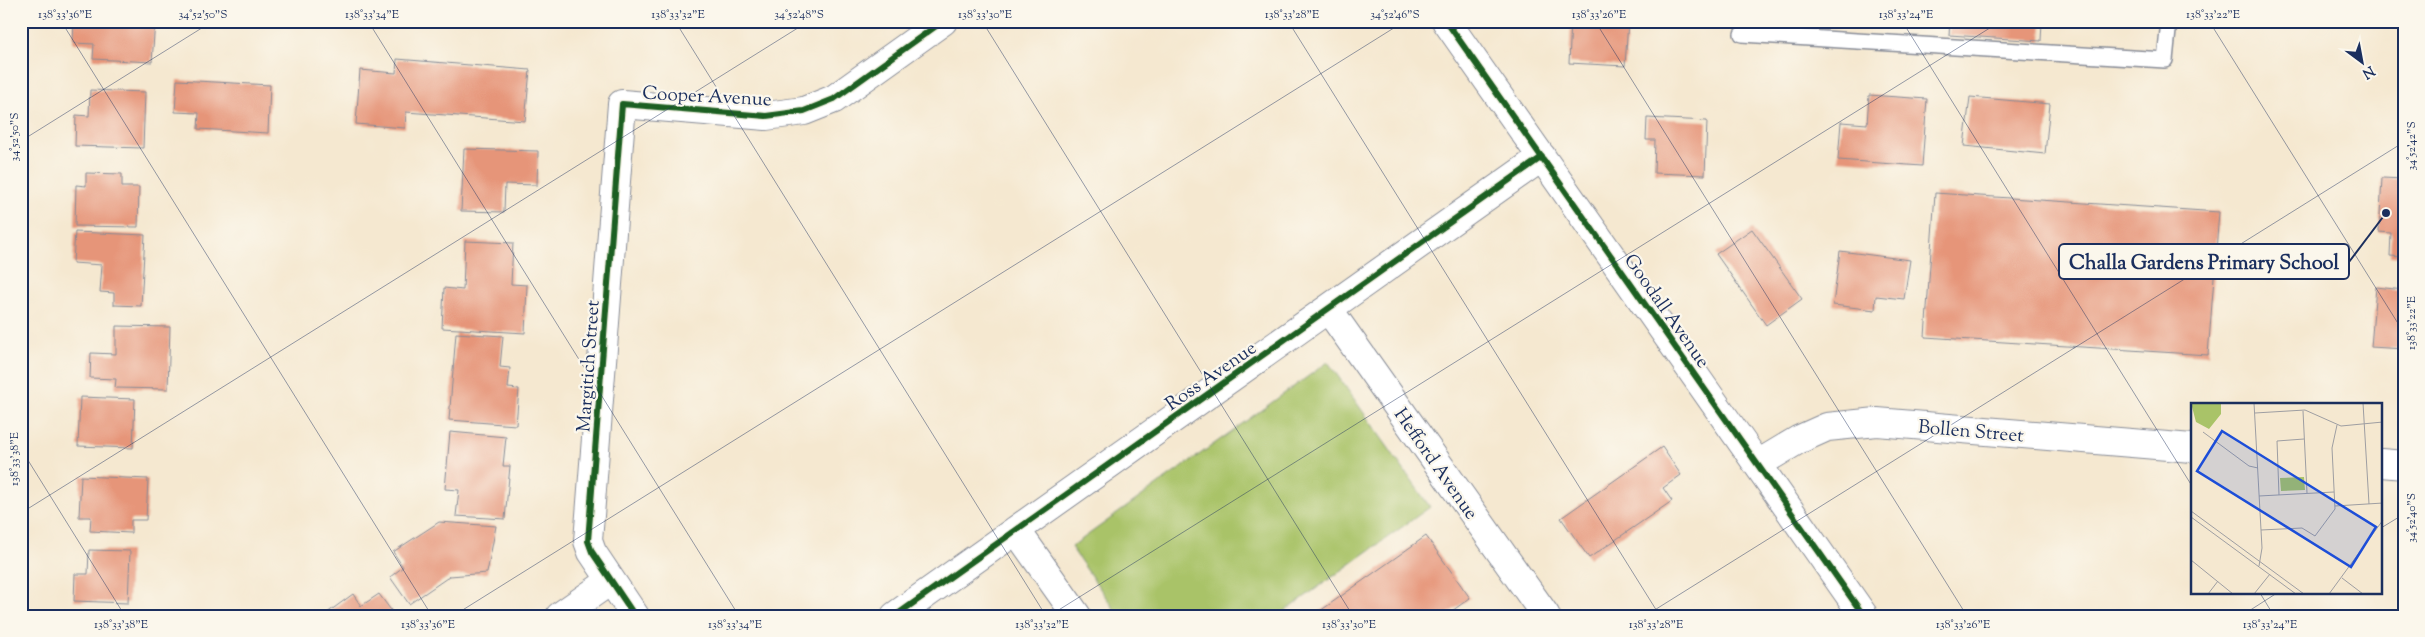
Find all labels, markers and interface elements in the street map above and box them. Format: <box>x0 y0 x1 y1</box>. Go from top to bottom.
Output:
text: 138°33'36"E <box>38 6 93 24</box>
text: 34°52'50"S <box>179 6 227 24</box>
text: 138°33'34"E <box>345 6 400 24</box>
text: 138°33'32"E <box>651 6 705 24</box>
text: 34°52'48"S <box>774 6 824 24</box>
text: 138°33'30"E <box>958 6 1013 24</box>
text: 138°33'28"E <box>1265 6 1320 24</box>
text: 34°52'46"S <box>1370 6 1420 24</box>
text: 138°33'26"E <box>1572 6 1627 24</box>
text: 138°33'24"E <box>1879 6 1934 24</box>
text: 138°33'22"E <box>2186 6 2241 24</box>
north arrow <box>2338 38 2388 88</box>
text: N <box>2358 60 2378 83</box>
street label: Cooper Avenue <box>642 81 772 114</box>
text: 34°52'50"S <box>6 113 24 161</box>
text: 34°52'42"S <box>2403 121 2421 171</box>
callout: Challa Gardens Primary School <box>2059 244 2349 279</box>
street label: Goodall Avenue <box>1616 249 1716 374</box>
text: Challa Gardens Primary School <box>2069 250 2339 279</box>
text: 138°33'22"E <box>2403 295 2421 350</box>
street label: Margitich Street <box>571 299 608 433</box>
street label: Ross Avenue <box>1160 336 1263 418</box>
street label: Hefford Avenue <box>1386 403 1484 526</box>
inset map <box>2191 403 2382 594</box>
street label: Bollen Street <box>1917 414 2025 451</box>
text: 138°33'38"E <box>6 431 24 486</box>
text: 34°52'40"S <box>2403 493 2421 543</box>
text: 138°33'38"E <box>94 616 149 634</box>
text: 138°33'36"E <box>401 616 456 634</box>
text: 138°33'34"E <box>708 616 763 634</box>
text: 138°33'32"E <box>1015 616 1069 634</box>
text: 138°33'30"E <box>1322 616 1377 634</box>
text: 138°33'28"E <box>1629 616 1684 634</box>
text: 138°33'26"E <box>1936 616 1991 634</box>
text: 138°33'24"E <box>2243 616 2298 634</box>

